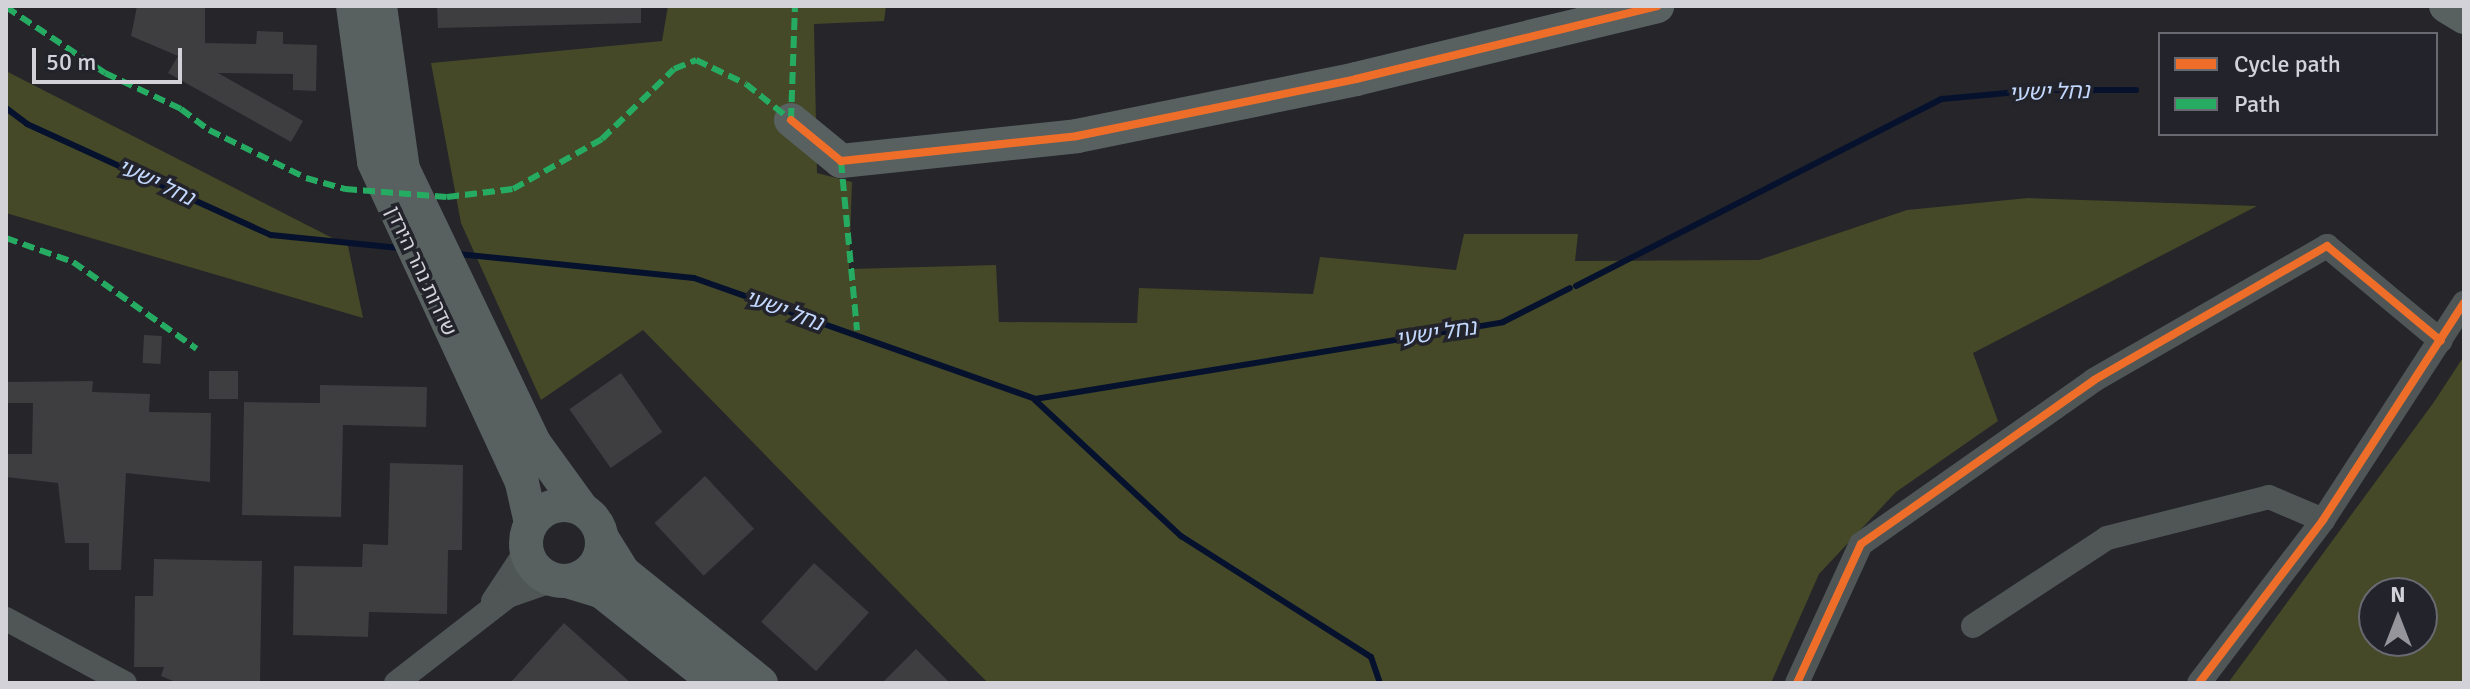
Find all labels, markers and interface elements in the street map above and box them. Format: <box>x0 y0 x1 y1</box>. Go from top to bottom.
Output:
scale bar <box>36 32 186 82</box>
legend <box>2158 32 2438 136</box>
text: 50 m <box>46 47 96 77</box>
text: Cycle path <box>2234 49 2341 79</box>
water label: נחל ישעי <box>2008 77 2090 107</box>
text: Path <box>2234 89 2280 119</box>
water label: נחל ישעי <box>114 153 198 211</box>
street label: שדרות נהר הירדן <box>380 202 462 340</box>
water label: נחל ישעי <box>741 284 827 336</box>
water label: נחל ישעי <box>1394 314 1478 352</box>
north arrow <box>2358 577 2438 657</box>
text: N <box>2390 581 2406 608</box>

